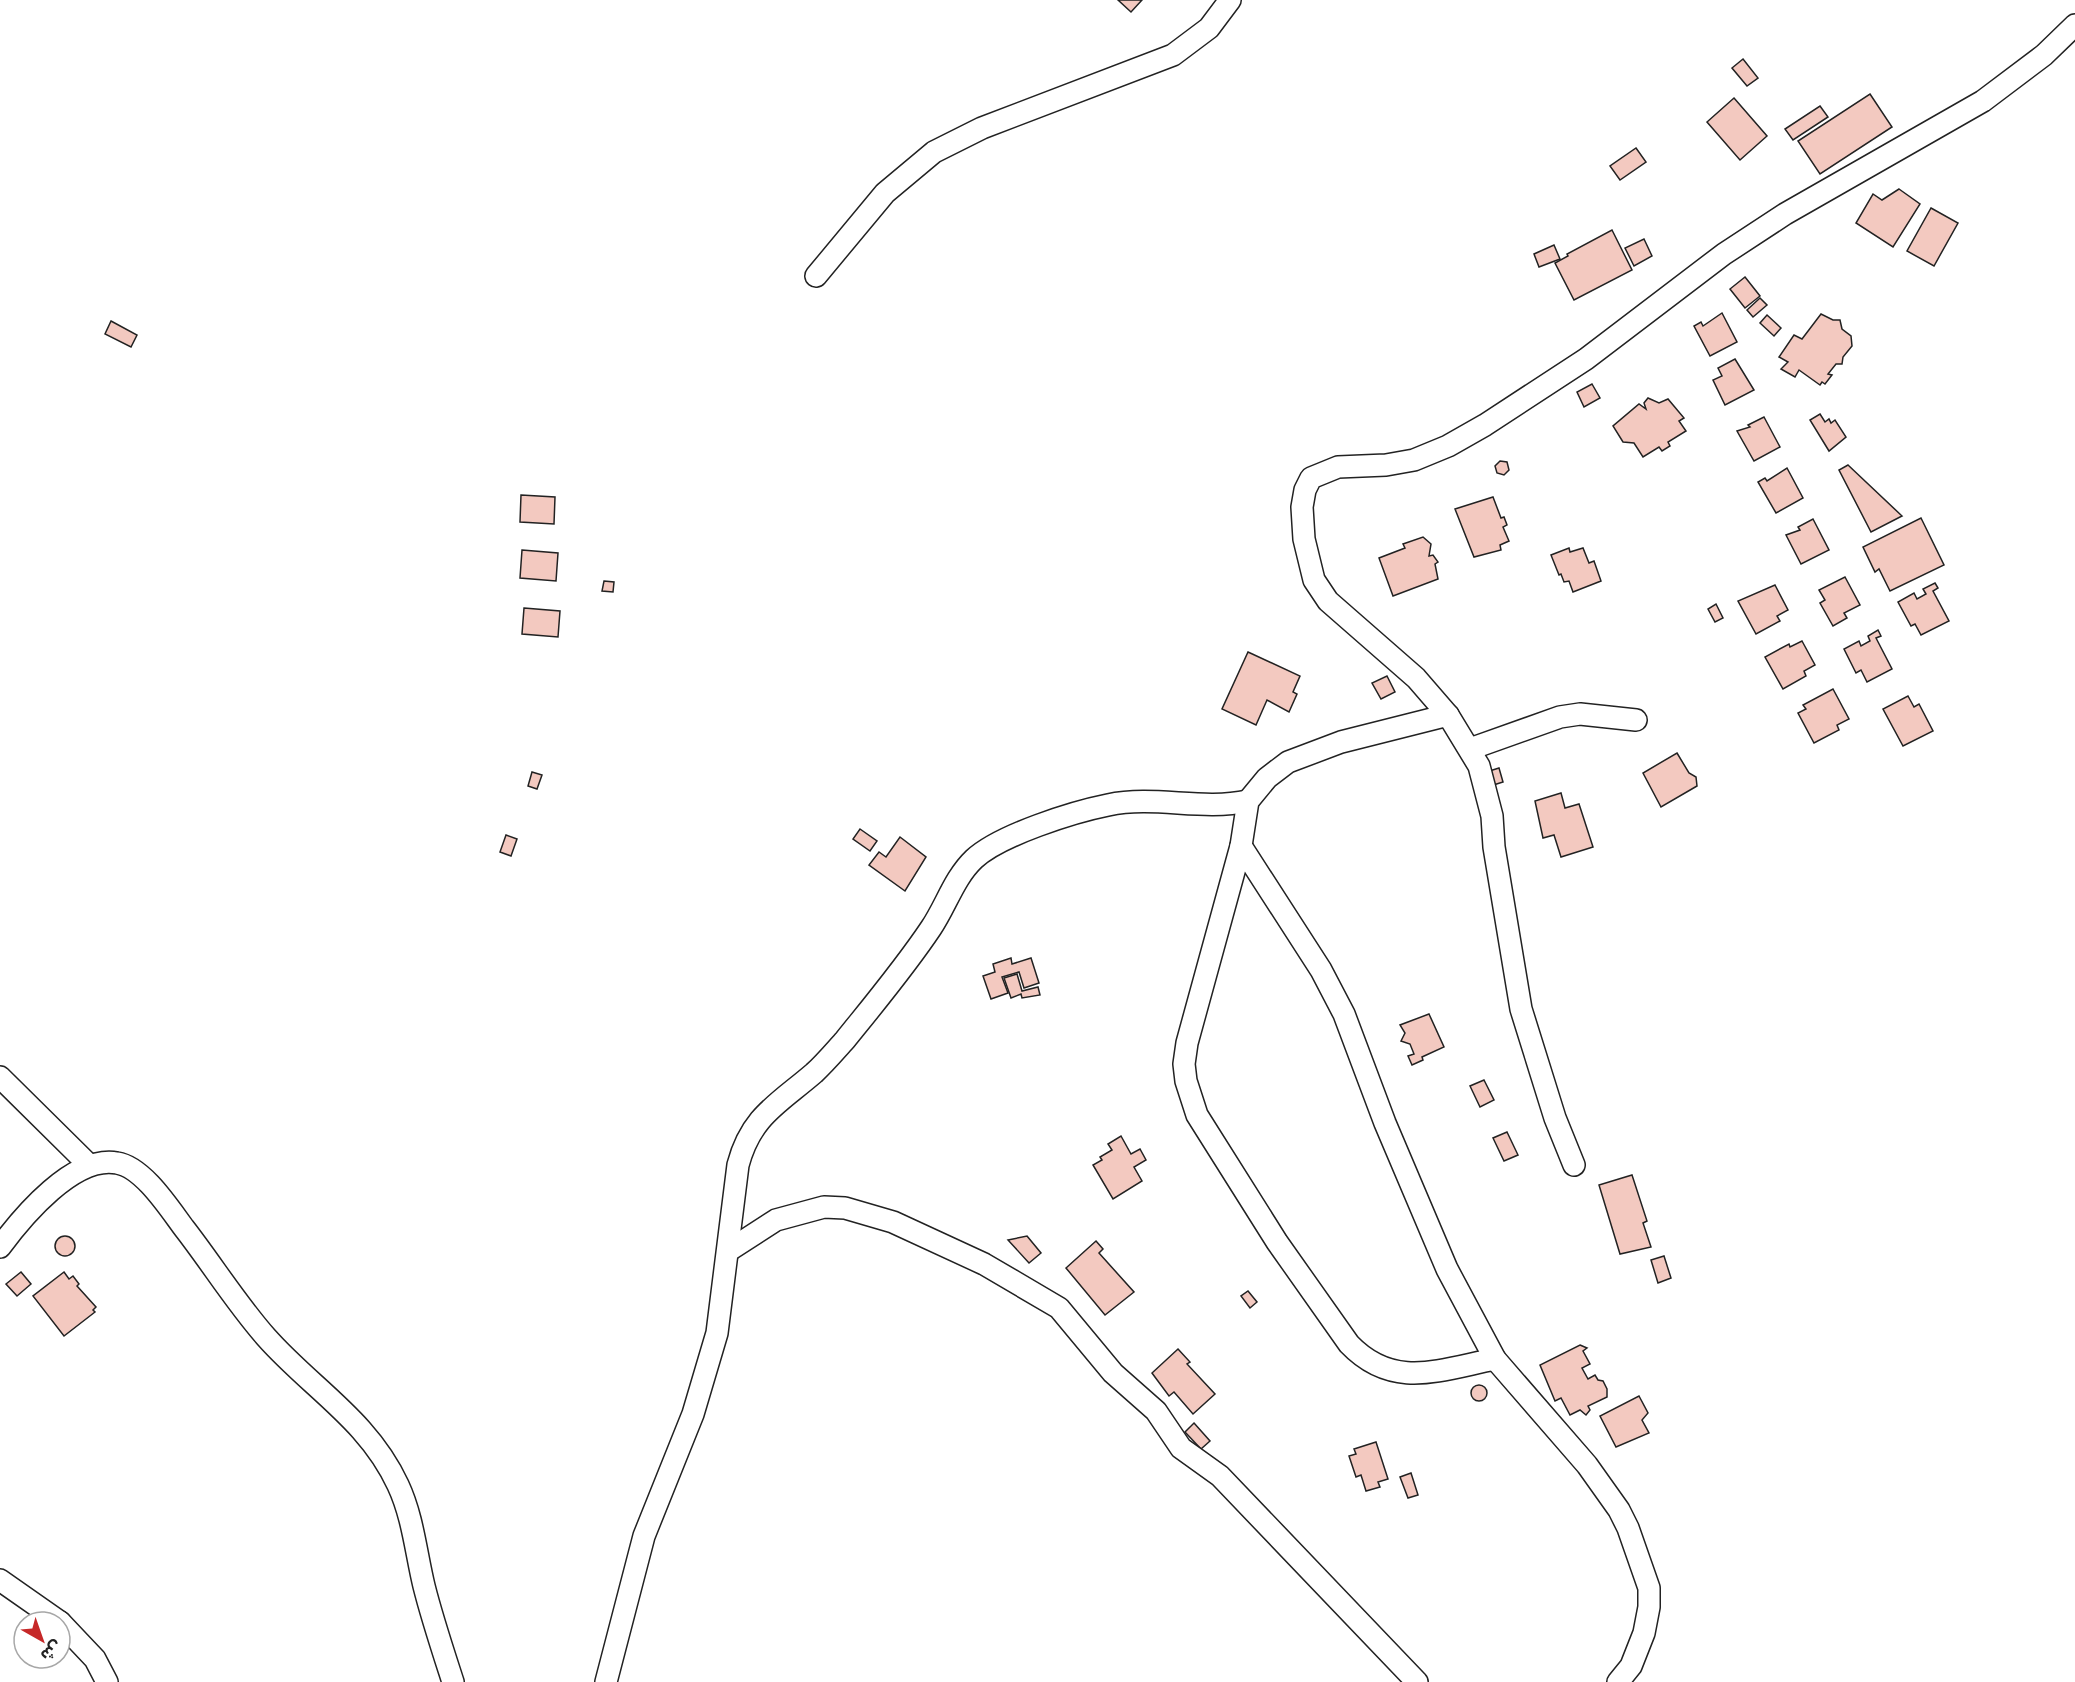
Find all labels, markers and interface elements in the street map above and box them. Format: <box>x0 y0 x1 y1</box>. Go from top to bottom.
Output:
north arrow <box>12 1610 72 1670</box>
text: ش <box>36 1636 67 1667</box>

